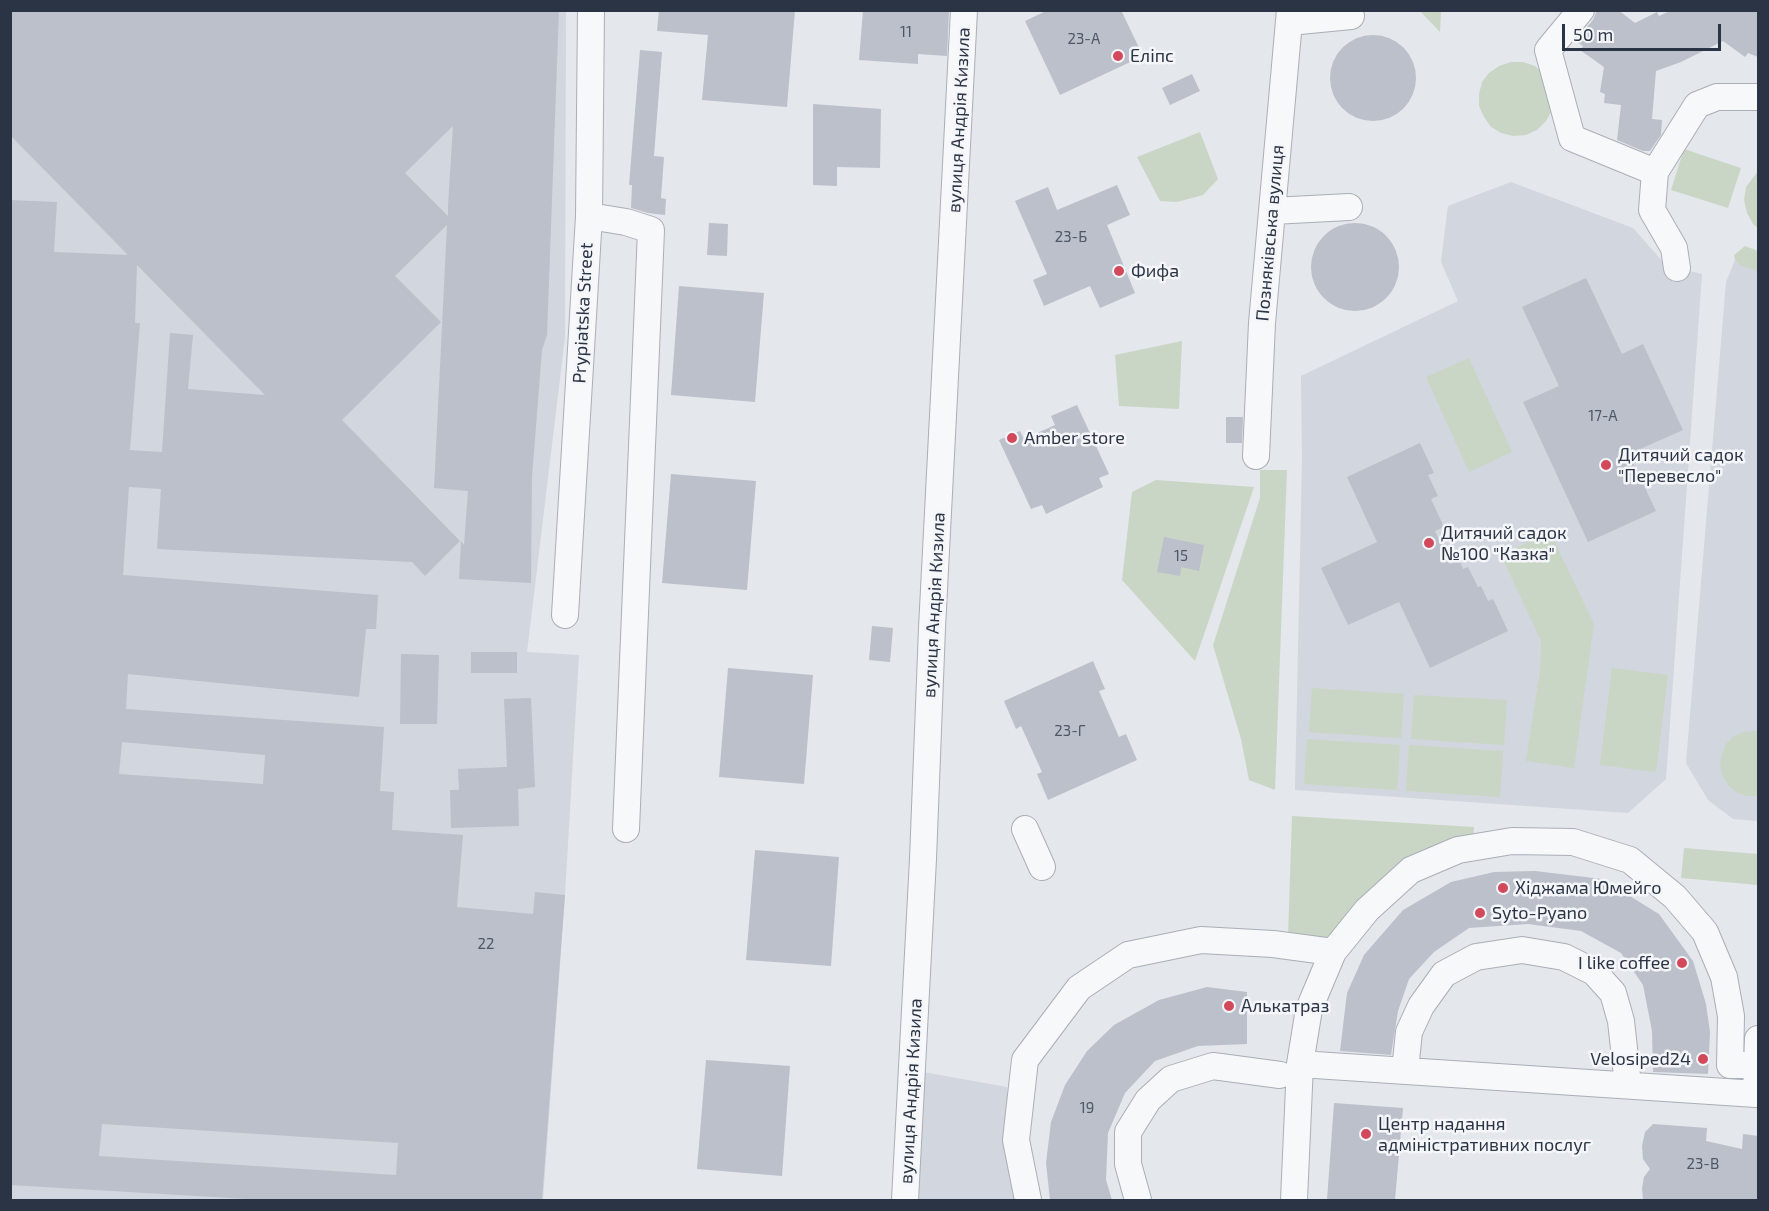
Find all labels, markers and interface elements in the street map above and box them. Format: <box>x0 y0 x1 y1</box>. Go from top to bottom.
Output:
scale bar <box>1565 12 1724 50</box>
house number: 11 <box>900 23 912 41</box>
text: 50 m <box>1573 23 1613 45</box>
street label: вулиця Андрія Кизила <box>943 27 975 213</box>
house number: 23-А <box>1068 30 1100 48</box>
place label: Еліпс <box>1130 45 1174 67</box>
marker: Еліпс <box>1111 49 1125 63</box>
street label: Позняківська вулиця <box>1252 144 1288 322</box>
house number: 23-Б <box>1055 228 1087 246</box>
street label: Prypiatska Street <box>569 242 597 384</box>
place label: Фифа <box>1131 260 1179 282</box>
marker: Фифа <box>1112 264 1126 278</box>
house number: 17-А <box>1588 407 1618 425</box>
place label: Amber store <box>1024 427 1125 449</box>
marker: Amber store <box>1005 431 1019 445</box>
place label: Дитячий садок "Перевесло" <box>1618 444 1744 486</box>
marker: Дитячий садок "Перевесло" <box>1599 458 1613 472</box>
street label: вулиця Андрія Кизила <box>918 512 950 698</box>
place label: Дитячий садок №100 "Казка" <box>1441 522 1567 564</box>
marker: Дитячий садок №100 "Казка" <box>1422 536 1436 550</box>
house number: 15 <box>1174 547 1188 565</box>
house number: 23-Г <box>1054 722 1086 740</box>
place label: Хіджама Юмейго <box>1515 877 1661 899</box>
marker: Хіджама Юмейго <box>1496 881 1510 895</box>
place label: Syto-Pyano <box>1492 902 1587 924</box>
marker: Syto-Pyano <box>1473 906 1487 920</box>
house number: 22 <box>478 935 494 953</box>
place label: I like coffee <box>1578 952 1670 974</box>
marker: I like coffee <box>1675 956 1689 970</box>
place label: Алькатраз <box>1241 995 1329 1017</box>
street label: вулиця Андрія Кизила <box>895 998 927 1184</box>
marker: Алькатраз <box>1222 999 1236 1013</box>
place label: Velosiped24 <box>1590 1048 1691 1070</box>
marker: Velosiped24 <box>1696 1052 1710 1066</box>
house number: 19 <box>1080 1099 1094 1117</box>
place label: Центр надання адміністративних послуг <box>1378 1113 1591 1156</box>
marker: Центр надання адміністративних послуг <box>1359 1127 1373 1141</box>
house number: 23-В <box>1687 1155 1719 1173</box>

